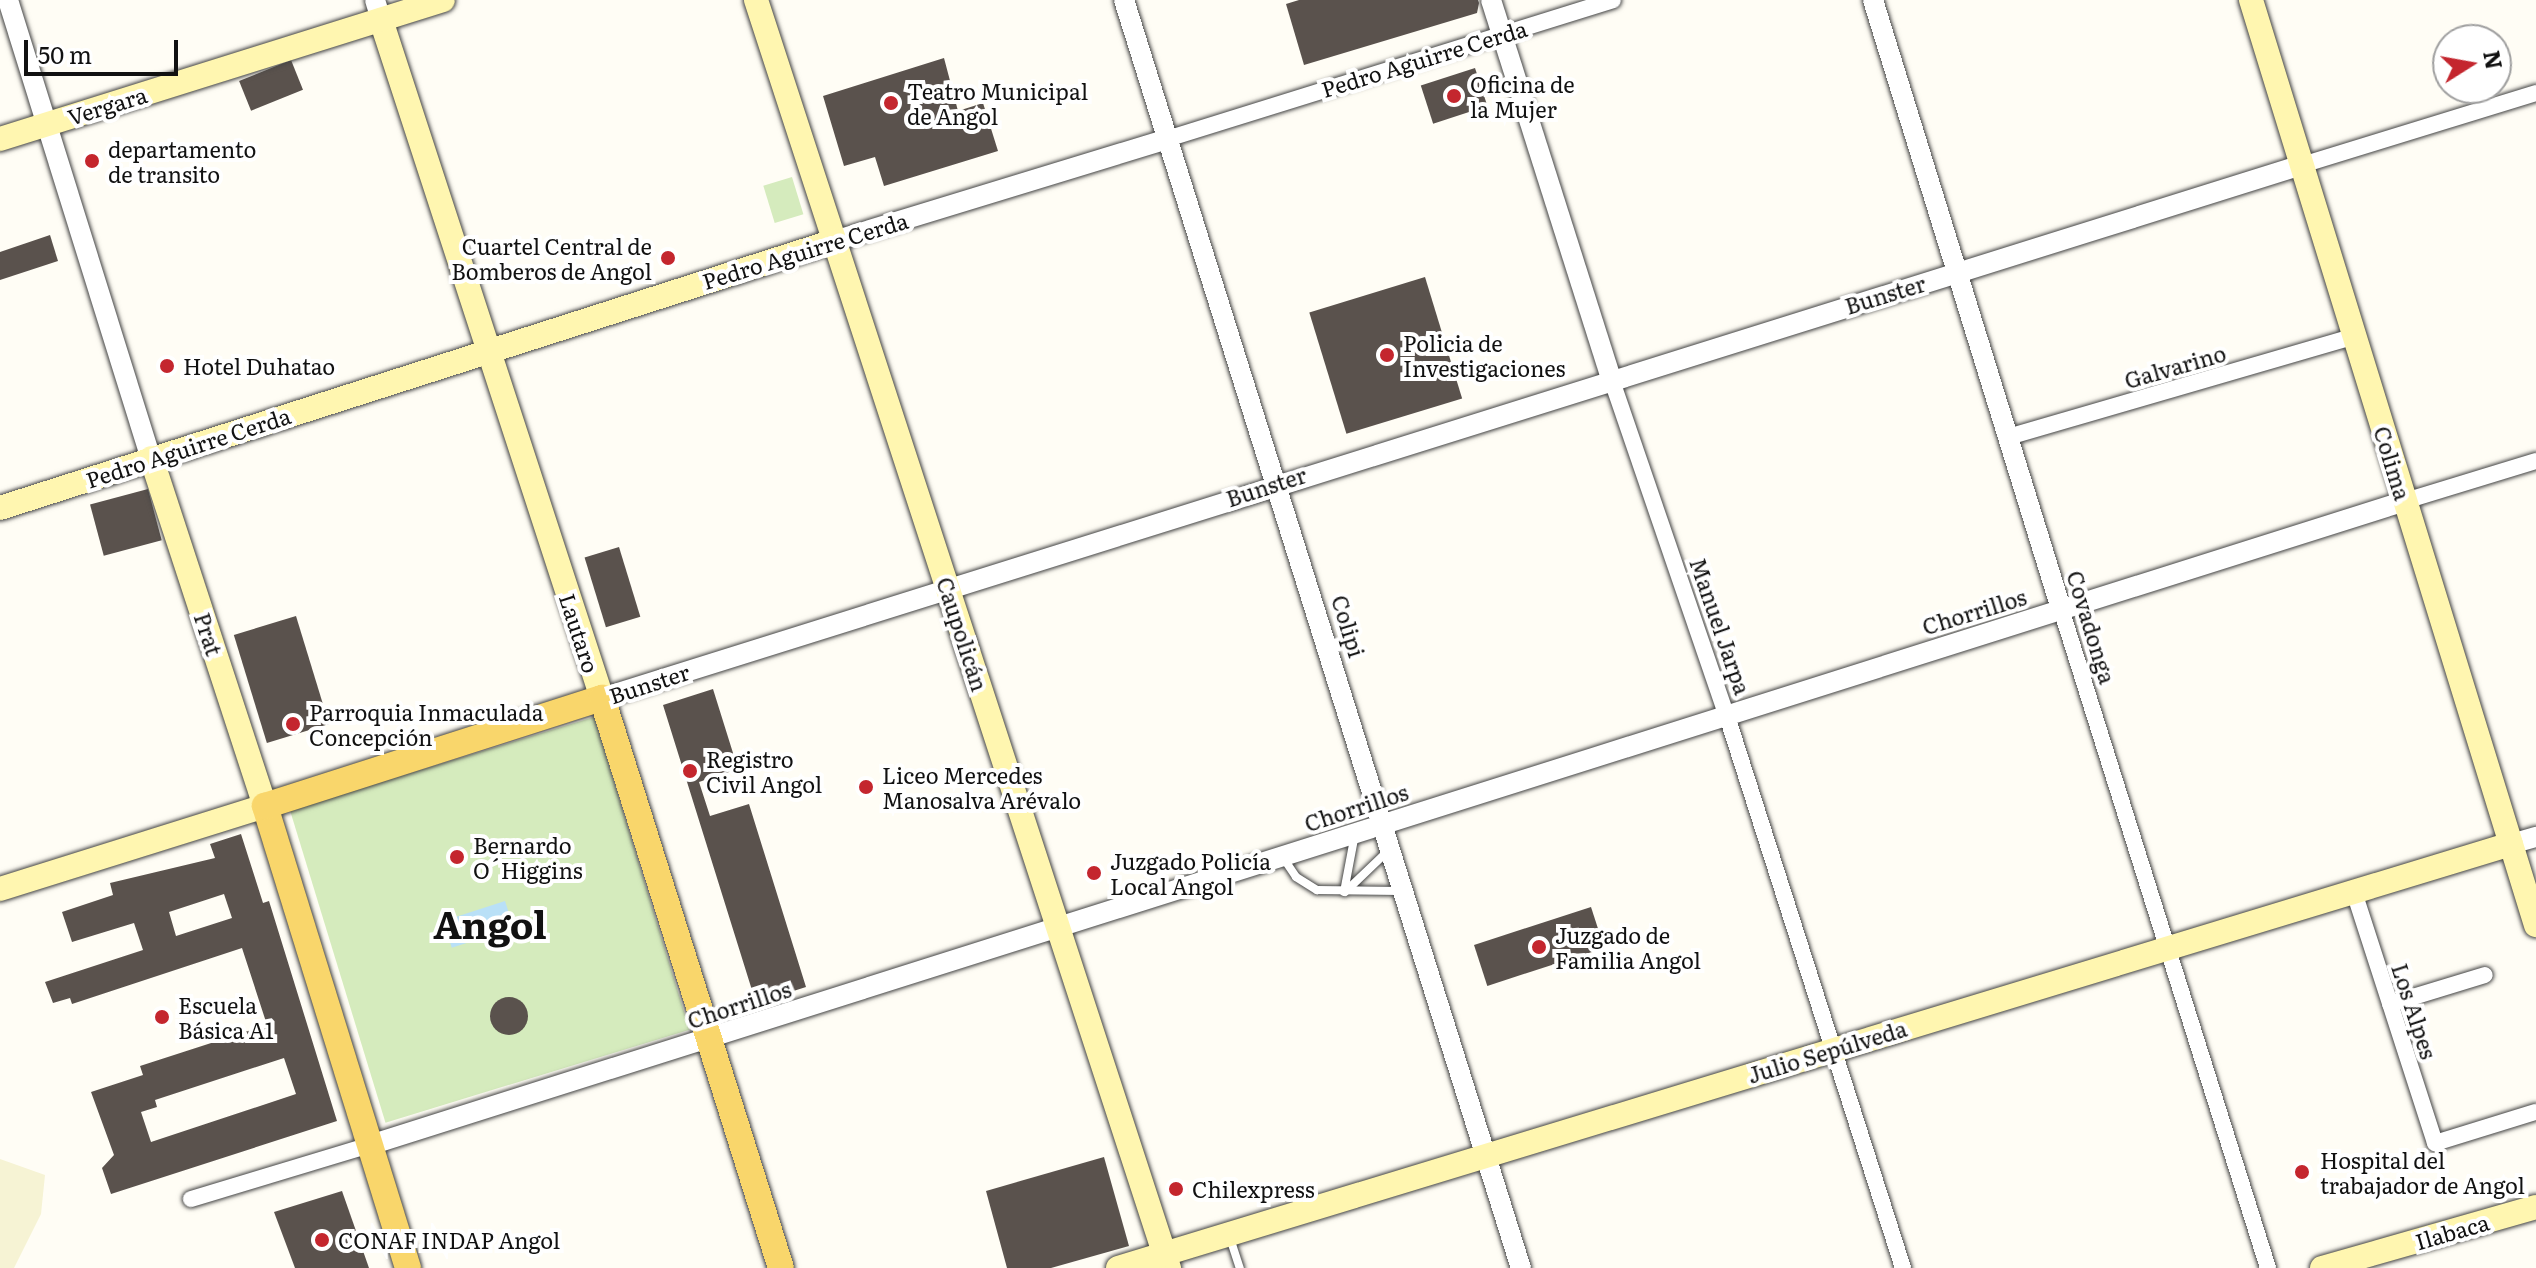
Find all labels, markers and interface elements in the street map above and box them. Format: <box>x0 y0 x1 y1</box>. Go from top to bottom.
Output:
street label: Pedro Aguirre Cerda <box>1318 14 1530 102</box>
scale bar <box>28 24 182 74</box>
north arrow <box>2432 24 2512 104</box>
text: 50 m <box>38 36 92 71</box>
text: N <box>2476 47 2512 72</box>
place label: Oficina de la Mujer <box>1470 70 1575 122</box>
place label: Teatro Municipal de Angol <box>907 77 1088 128</box>
street label: Vergara <box>64 80 150 130</box>
marker: Oficina de la Mujer <box>1445 87 1463 105</box>
marker: Teatro Municipal de Angol <box>882 94 900 112</box>
place label: departamento de transito <box>108 135 256 186</box>
marker: departamento de transito <box>83 152 101 170</box>
street label: Pedro Aguirre Cerda <box>699 206 911 294</box>
place label: Cuartel Central de Bomberos de Angol <box>451 232 652 284</box>
marker: Cuartel Central de Bomberos de Angol <box>659 249 677 267</box>
street label: Bunster <box>1841 269 1929 319</box>
place label: Policia de Investigaciones <box>1403 329 1565 380</box>
street label: Galvarino <box>2121 339 2229 393</box>
marker: Policia de Investigaciones <box>1378 346 1396 364</box>
place label: Hotel Duhatao <box>183 353 335 379</box>
marker: Hotel Duhatao <box>158 357 176 375</box>
street label: Pedro Aguirre Cerda <box>82 401 294 493</box>
street label: Colima <box>2369 423 2417 503</box>
street label: Bunster <box>1222 461 1310 511</box>
street label: Manuel Jarpa <box>1685 554 1757 698</box>
street label: Covadonga <box>2062 567 2122 687</box>
street label: Caupolicán <box>932 574 994 694</box>
street label: Chorrillos <box>1919 583 2029 639</box>
street label: Lautaro <box>555 590 605 676</box>
street label: Colipi <box>1327 592 1371 660</box>
street label: Prat <box>190 609 228 659</box>
street label: Bunster <box>605 658 693 708</box>
place label: Parroquia Inmaculada Concepción <box>309 698 544 750</box>
marker: Parroquia Inmaculada Concepción <box>284 715 302 733</box>
place label: Registro Civil Angol <box>706 745 822 796</box>
place label: Liceo Mercedes Manosalva Arévalo <box>882 761 1081 812</box>
marker: Registro Civil Angol <box>681 762 699 780</box>
marker: Liceo Mercedes Manosalva Arévalo <box>857 778 875 796</box>
street label: Chorrillos <box>1301 778 1411 836</box>
place label: Bernardo O´Higgins <box>473 831 583 882</box>
place label: Juzgado Policía Local Angol <box>1110 847 1271 898</box>
marker: Bernardo O´Higgins <box>448 848 466 866</box>
marker: Juzgado Policía Local Angol <box>1085 864 1103 882</box>
district label: Angol <box>433 900 547 946</box>
place label: Juzgado de Familia Angol <box>1555 921 1701 972</box>
marker: Juzgado de Familia Angol <box>1530 938 1548 956</box>
street label: Los Alpes <box>2387 960 2443 1062</box>
street label: Chorrillos <box>684 975 794 1033</box>
place label: Escuela Básica A1 <box>178 991 274 1042</box>
marker: Escuela Básica A1 <box>153 1008 171 1026</box>
street label: Julio Sepúlveda <box>1744 1014 1910 1088</box>
place label: Hospital del trabajador de Angol <box>2320 1146 2525 1198</box>
marker: Hospital del trabajador de Angol <box>2291 1161 2313 1183</box>
place label: Chilexpress <box>1192 1176 1315 1202</box>
marker: Chilexpress <box>1167 1180 1185 1198</box>
street label: Ilabaca <box>2412 1208 2492 1254</box>
place label: CONAF INDAP Angol <box>338 1227 560 1253</box>
marker: CONAF INDAP Angol <box>313 1231 331 1249</box>

